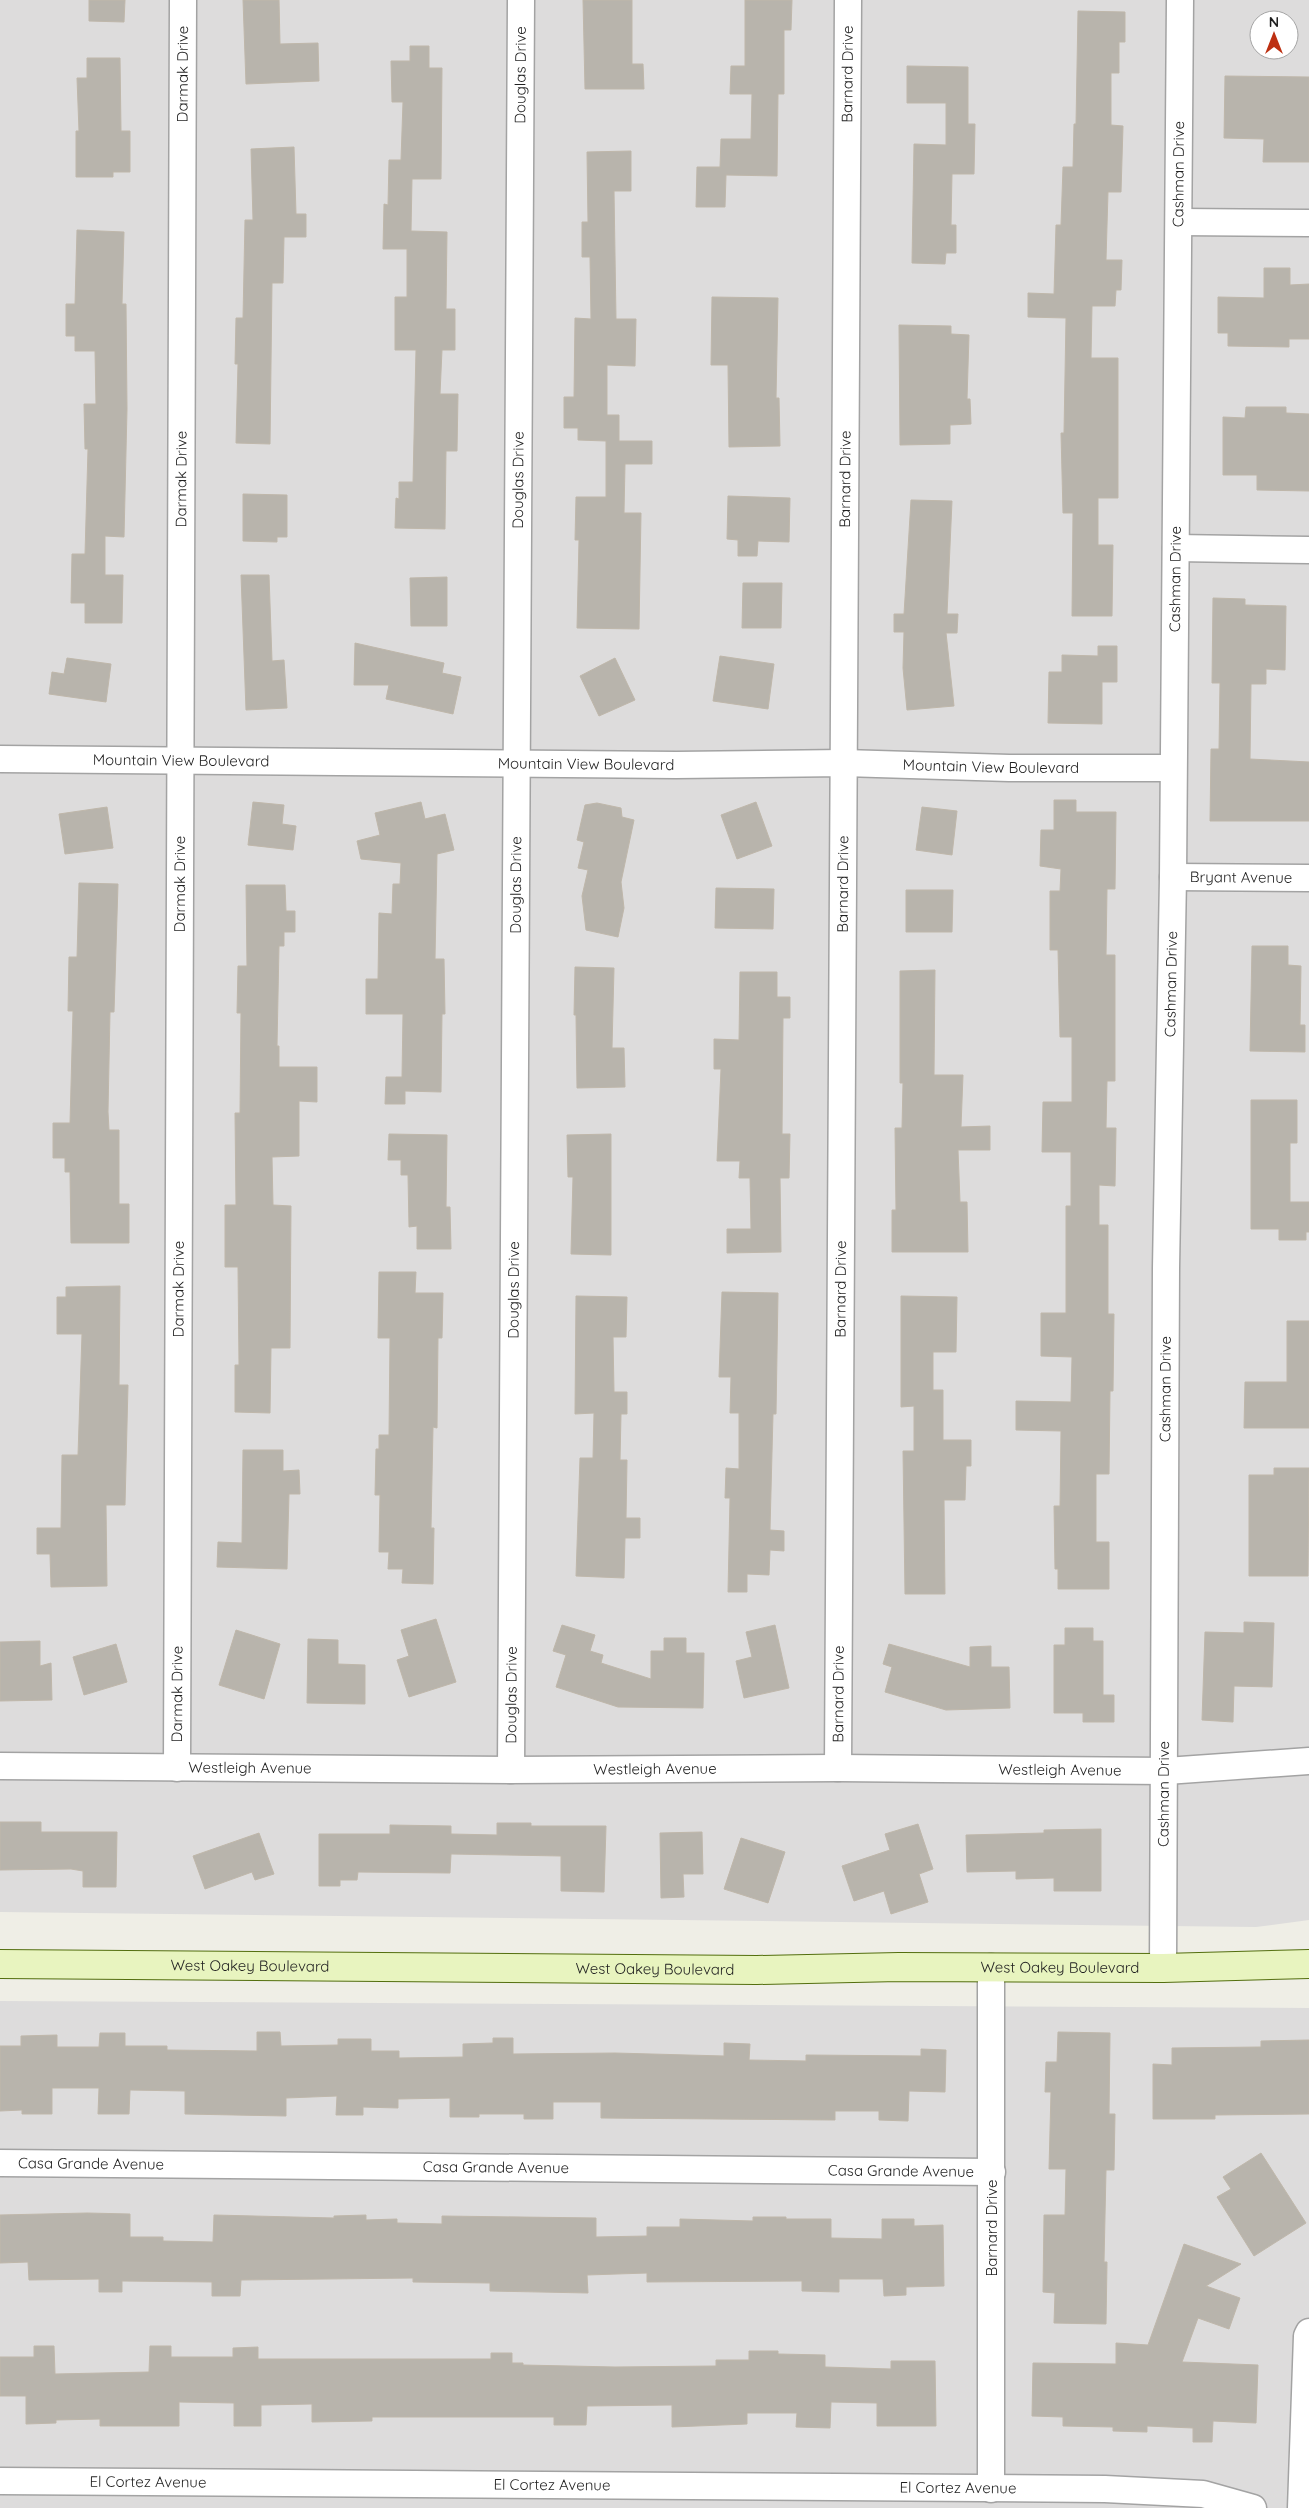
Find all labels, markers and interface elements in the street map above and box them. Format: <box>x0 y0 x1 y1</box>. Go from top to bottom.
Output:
north arrow <box>1249 10 1299 60</box>
text: N <box>1269 13 1279 31</box>
street label: Barnard Drive <box>837 25 857 123</box>
street label: Darmak Drive <box>173 26 192 122</box>
street label: Douglas Drive <box>510 26 530 124</box>
street label: Cashman Drive <box>1168 121 1188 227</box>
street label: Barnard Drive <box>835 430 855 528</box>
street label: Darmak Drive <box>171 431 191 527</box>
street label: Douglas Drive <box>508 431 528 529</box>
street label: Cashman Drive <box>1165 526 1185 632</box>
street label: Mountain View Boulevard <box>93 750 269 770</box>
street label: Mountain View Boulevard <box>498 753 674 774</box>
street label: Mountain View Boulevard <box>902 755 1079 777</box>
street label: Barnard Drive <box>833 835 852 933</box>
street label: Darmak Drive <box>170 836 189 932</box>
street label: Douglas Drive <box>506 836 525 934</box>
street label: Bryant Avenue <box>1190 867 1292 887</box>
street label: Cashman Drive <box>1160 931 1181 1037</box>
street label: Barnard Drive <box>830 1240 850 1338</box>
street label: Darmak Drive <box>168 1241 188 1337</box>
street label: Douglas Drive <box>503 1241 523 1339</box>
street label: Cashman Drive <box>1155 1336 1175 1442</box>
street label: Barnard Drive <box>828 1645 848 1743</box>
street label: Darmak Drive <box>167 1646 186 1742</box>
street label: Douglas Drive <box>501 1646 521 1744</box>
street label: Cashman Drive <box>1154 1741 1173 1847</box>
street label: Westleigh Avenue <box>188 1757 312 1777</box>
street label: Westleigh Avenue <box>593 1759 717 1778</box>
street label: Westleigh Avenue <box>998 1759 1122 1780</box>
street label: West Oakey Boulevard <box>170 1955 330 1976</box>
street label: West Oakey Boulevard <box>980 1957 1139 1977</box>
street label: West Oakey Boulevard <box>575 1959 735 1979</box>
street label: Casa Grande Avenue <box>18 2153 164 2173</box>
street label: Casa Grande Avenue <box>423 2157 569 2177</box>
street label: Casa Grande Avenue <box>828 2161 974 2181</box>
street label: Barnard Drive <box>982 2179 1001 2277</box>
street label: El Cortez Avenue <box>89 2472 207 2491</box>
street label: El Cortez Avenue <box>493 2475 611 2494</box>
street label: El Cortez Avenue <box>899 2478 1016 2497</box>

